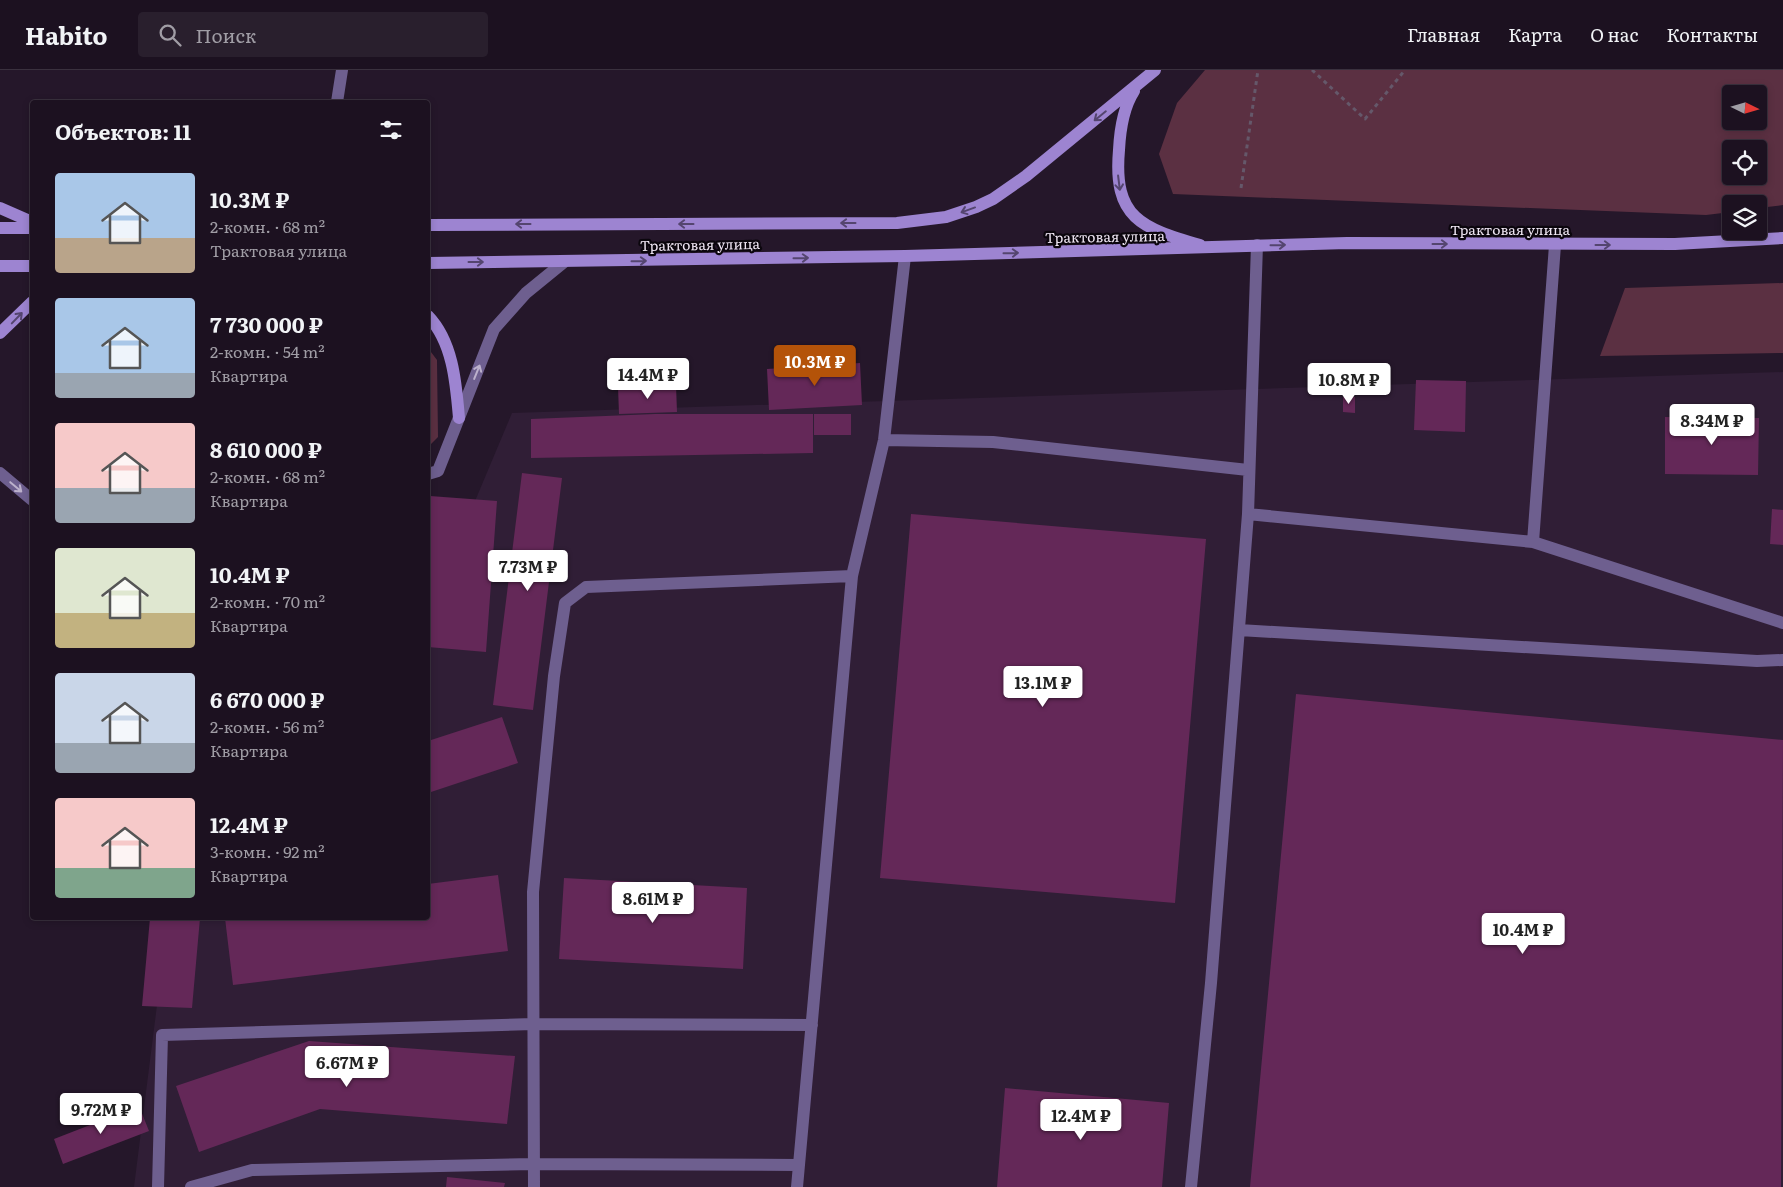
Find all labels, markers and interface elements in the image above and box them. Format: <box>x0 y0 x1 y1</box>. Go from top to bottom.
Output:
search box <box>138 12 488 57</box>
text: Habito <box>25 17 108 52</box>
icon: search <box>156 21 184 49</box>
text: Поиск <box>196 21 256 49</box>
text: Главная <box>1407 21 1480 48</box>
text: Карта <box>1508 21 1562 48</box>
text: О нас <box>1590 21 1638 48</box>
text: Контакты <box>1666 21 1758 48</box>
north arrow <box>1722 85 1768 130</box>
map controls <box>1722 85 1767 240</box>
one-way arrow <box>1093 111 1106 122</box>
text: Объектов: 11 <box>55 115 191 146</box>
icon: filters <box>377 116 405 144</box>
button: locate <box>1722 140 1767 185</box>
one-way arrow <box>1114 175 1124 191</box>
text: 10.3M ₽ <box>210 183 289 214</box>
icon: home <box>95 193 155 253</box>
button: layers <box>1722 195 1767 240</box>
one-way arrow <box>961 206 976 215</box>
text: 2-комн. · 68 m² <box>210 214 325 238</box>
one-way arrow <box>841 218 857 228</box>
one-way arrow <box>516 219 532 229</box>
one-way arrow <box>678 219 694 229</box>
street label: Трактовая улица <box>1450 219 1570 239</box>
street label: Трактовая улица <box>1045 225 1166 247</box>
street label: Трактовая улица <box>640 233 761 255</box>
text: Трактовая улица <box>210 238 347 262</box>
one-way arrow <box>1432 239 1448 249</box>
one-way arrow <box>1269 240 1285 249</box>
one-way arrow <box>1594 240 1610 250</box>
one-way arrow <box>1003 248 1019 258</box>
one-way arrow <box>793 253 809 262</box>
one-way arrow <box>630 256 646 265</box>
one-way arrow <box>468 258 484 267</box>
text: 7 730 000 ₽ <box>210 308 323 339</box>
one-way arrow <box>11 312 23 324</box>
icon: home <box>95 318 155 378</box>
text: 2-комн. · 54 m² <box>210 339 325 363</box>
pin: 10.3M ₽ <box>769 344 861 387</box>
text: 10.3M ₽ <box>785 349 845 373</box>
pin: 14.4M ₽ <box>602 358 694 400</box>
text: 14.4M ₽ <box>618 362 678 386</box>
pin: 10.8M ₽ <box>1303 362 1395 405</box>
text: Квартира <box>210 363 288 387</box>
one-way arrow <box>473 365 482 380</box>
text: 10.8M ₽ <box>1319 367 1379 391</box>
pin: 8.34M ₽ <box>1666 404 1758 446</box>
text: 8.34M ₽ <box>1681 408 1743 432</box>
text: 8 610 000 ₽ <box>210 433 322 464</box>
icon: home <box>95 443 155 503</box>
text: 2-комн. · 68 m² <box>210 464 325 488</box>
one-way arrow <box>10 481 23 492</box>
text: Квартира <box>210 488 288 512</box>
pin: 7.73M ₽ <box>482 550 574 592</box>
text: 7.73M ₽ <box>499 554 557 578</box>
text: 10.4M ₽ <box>210 558 290 589</box>
icon: home <box>95 568 155 628</box>
text: 2-комн. · 70 m² <box>210 589 325 613</box>
text: Квартира <box>210 613 288 637</box>
pin: 13.1M ₽ <box>997 666 1089 708</box>
text: 13.1M ₽ <box>1014 670 1072 694</box>
text: 6 670 000 ₽ <box>210 683 324 714</box>
icon: home <box>95 693 155 753</box>
text: 2-комн. · 56 m² <box>210 714 324 738</box>
text: Квартира <box>210 738 288 762</box>
text: 12.4M ₽ <box>210 808 288 839</box>
icon: home <box>95 818 155 878</box>
text: 3-комн. · 92 m² <box>210 839 325 863</box>
text: Квартира <box>210 863 288 887</box>
pin: 8.61M ₽ <box>607 882 699 924</box>
text: 8.61M ₽ <box>623 886 683 910</box>
pin: 10.4M ₽ <box>1477 912 1569 955</box>
text: 10.4M ₽ <box>1493 917 1553 941</box>
pin: 6.67M ₽ <box>301 1046 393 1088</box>
text: 6.67M ₽ <box>316 1050 378 1074</box>
pin: 9.72M ₽ <box>55 1092 147 1135</box>
text: 9.72M ₽ <box>71 1097 131 1121</box>
pin: 12.4M ₽ <box>1035 1098 1127 1141</box>
text: 12.4M ₽ <box>1051 1103 1111 1127</box>

